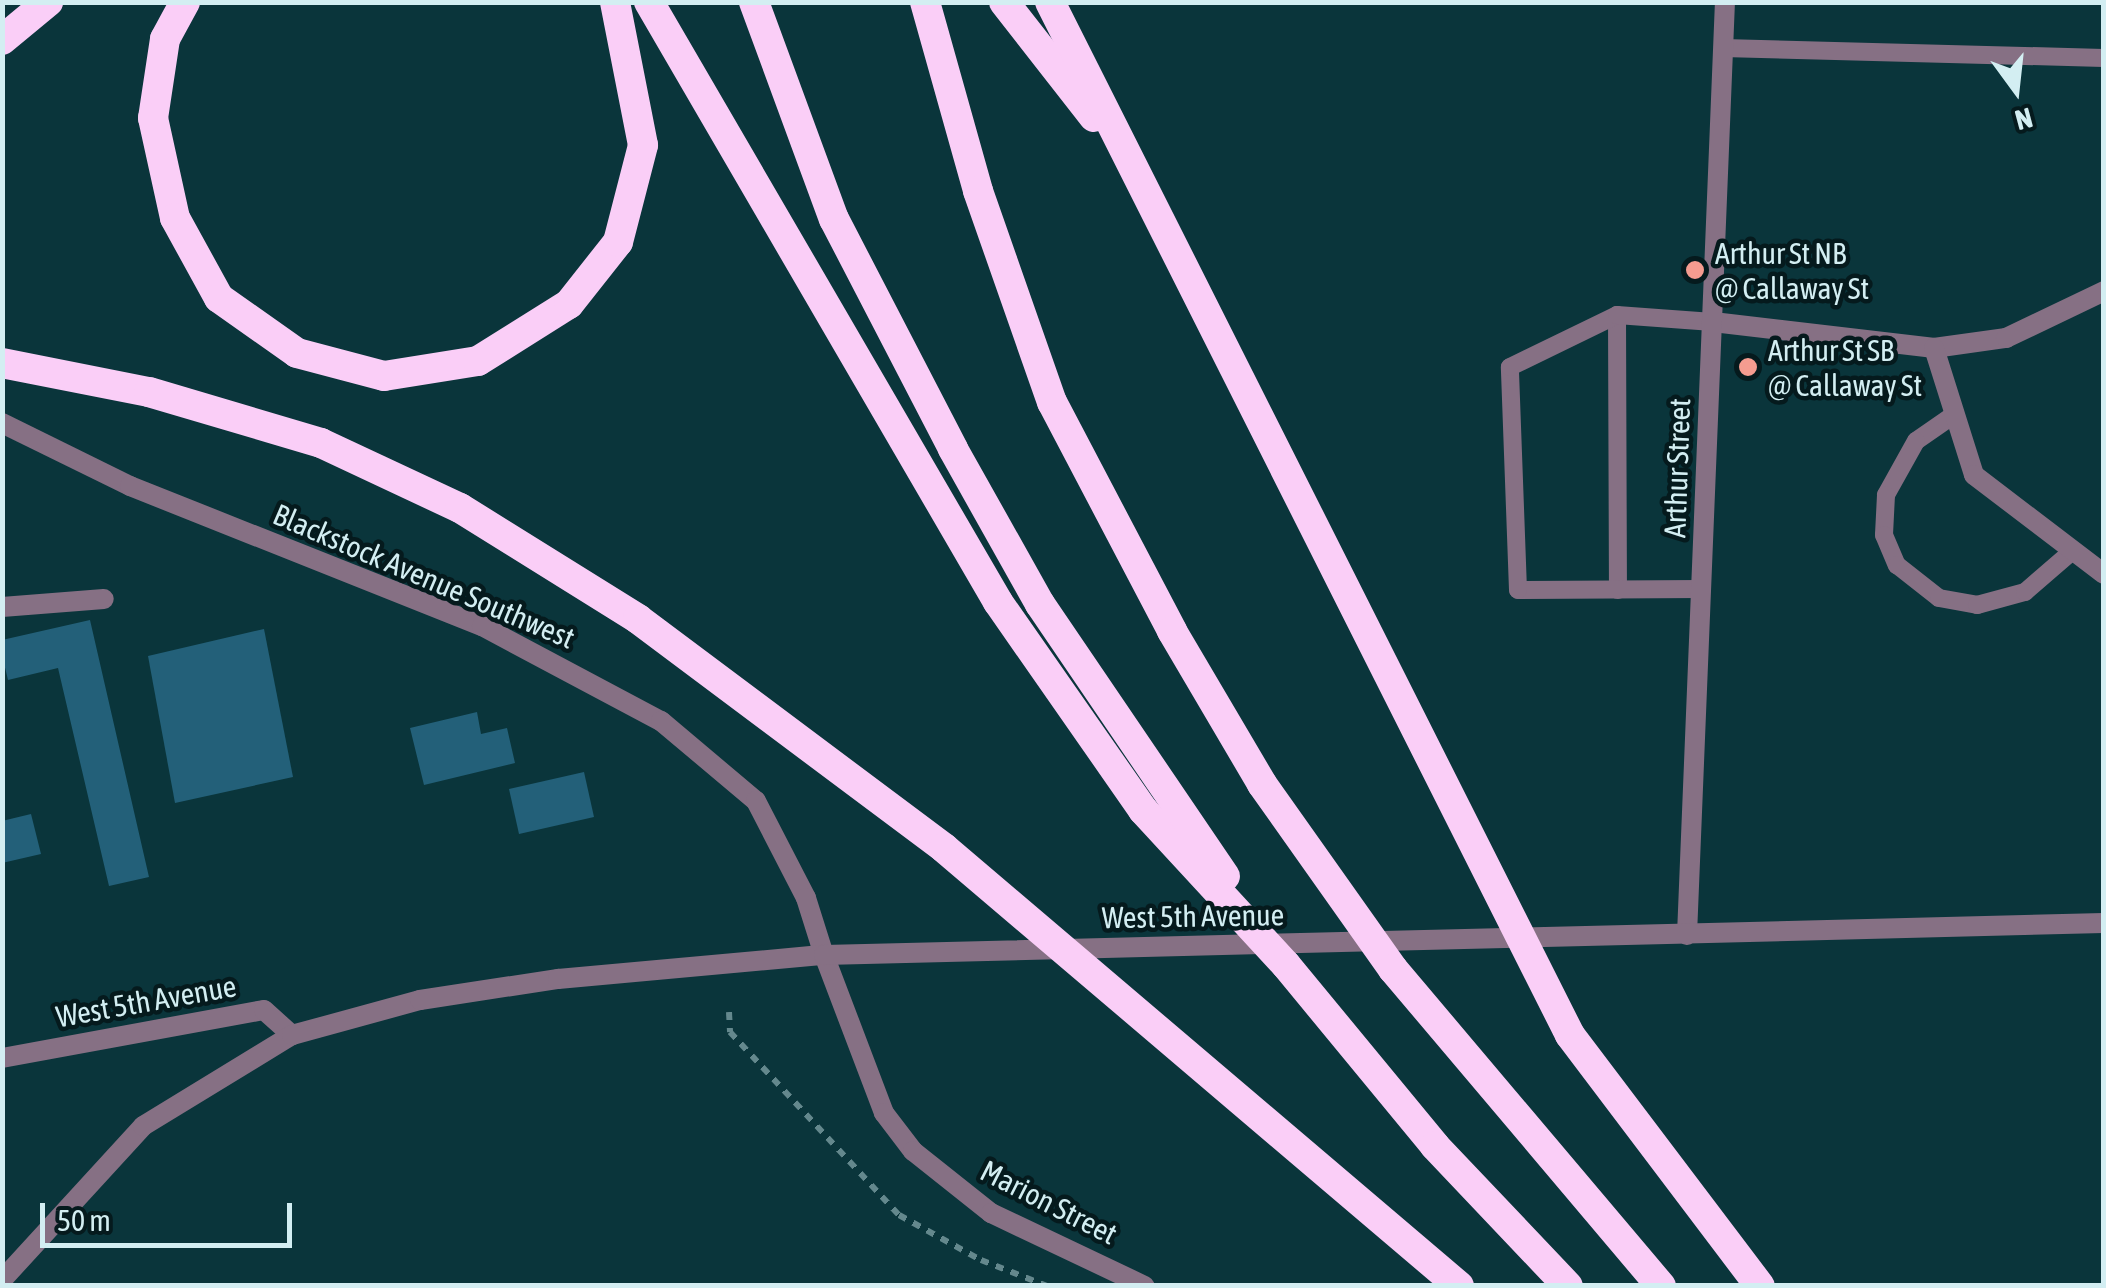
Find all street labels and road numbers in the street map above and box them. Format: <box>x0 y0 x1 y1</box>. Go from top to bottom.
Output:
street label: Arthur Street <box>1657 398 1697 538</box>
street label: Blackstock Avenue Southwest <box>268 496 580 656</box>
street label: West 5th Avenue <box>1102 896 1284 936</box>
street label: West 5th Avenue <box>53 967 239 1035</box>
street label: Marion Street <box>975 1152 1123 1252</box>

